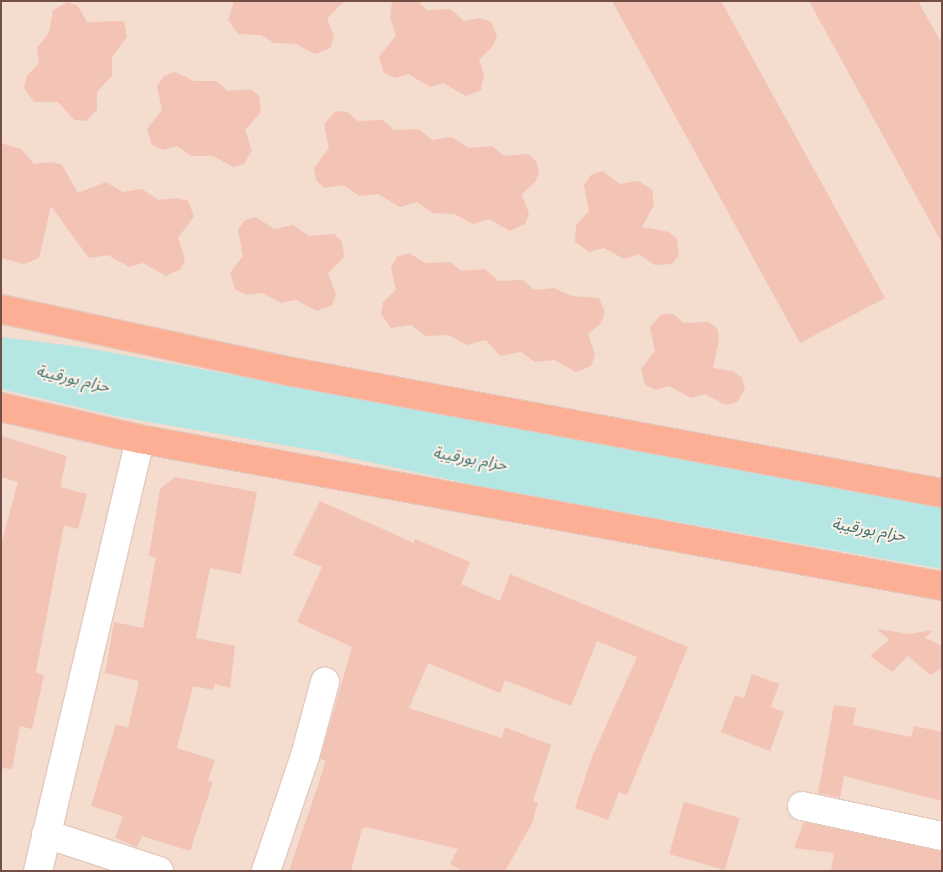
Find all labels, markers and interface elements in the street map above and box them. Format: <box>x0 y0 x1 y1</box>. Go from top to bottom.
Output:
water label: حزام بورقيبة <box>34 360 112 396</box>
water label: حزام بورقيبة <box>431 442 509 474</box>
water label: حزام بورقيبة <box>830 513 908 545</box>

